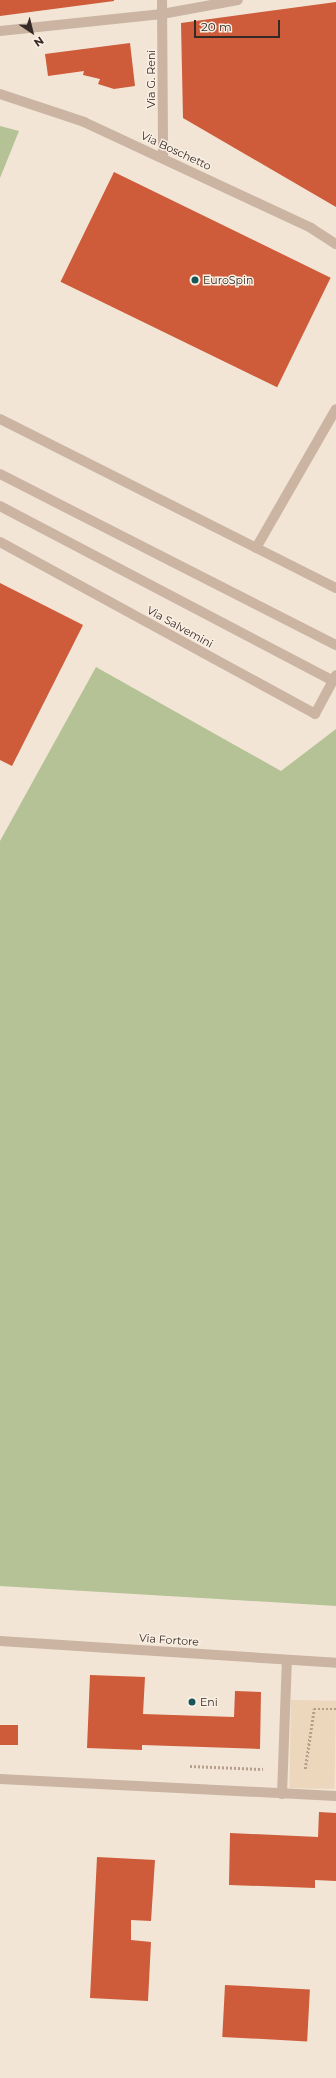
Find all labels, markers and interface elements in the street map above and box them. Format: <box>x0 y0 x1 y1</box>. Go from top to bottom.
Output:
north arrow <box>12 12 52 52</box>
scale bar <box>196 12 282 38</box>
text: 20 m <box>201 19 232 34</box>
text: N <box>31 34 47 50</box>
street label: Via G. Reni <box>144 50 158 108</box>
street label: Via Boschetto <box>139 129 213 173</box>
place label: EuroSpin <box>203 273 253 287</box>
marker: EuroSpin <box>190 275 200 285</box>
street label: Via Salvemini <box>145 603 215 651</box>
street label: Via Fortore <box>139 1631 199 1649</box>
place label: Eni <box>200 1695 218 1709</box>
marker: Eni <box>187 1697 197 1707</box>

